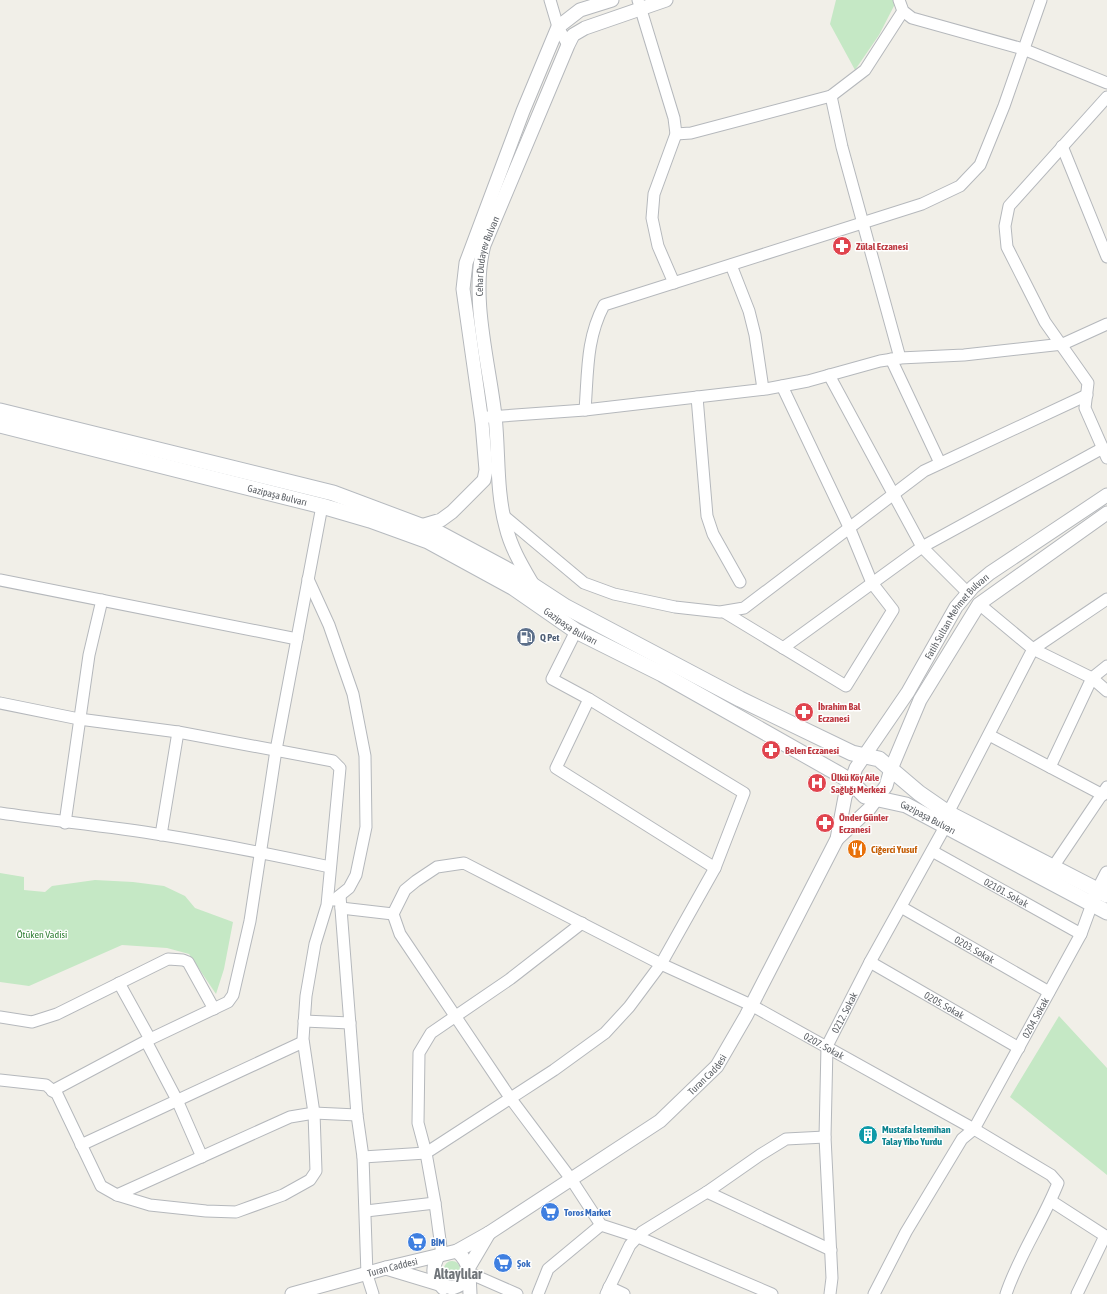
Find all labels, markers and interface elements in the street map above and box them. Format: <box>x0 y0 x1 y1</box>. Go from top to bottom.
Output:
street label: Cehar Dudayev Bulvarı <box>473 214 501 297</box>
pharmacy icon: Zülal Eczanesi <box>831 235 853 257</box>
place label: Zülal Eczanesi <box>856 241 908 252</box>
street label: Gazipaşa Bulvarı <box>246 482 308 508</box>
street label: Fatih Sultan Mehmet Bulvarı <box>922 571 991 661</box>
street label: Gazipaşa Bulvarı <box>542 605 599 646</box>
fuel station icon: Q Pet <box>515 626 537 648</box>
place label: Q Pet <box>540 632 560 643</box>
pharmacy icon: İbrahim Bal Eczanesi <box>793 701 815 723</box>
place label: İbrahim Bal Eczanesi <box>818 701 861 724</box>
pharmacy icon: Belen Eczanesi <box>760 739 782 761</box>
place label: Belen Eczanesi <box>785 745 839 756</box>
hospital icon: Ülkü Köy Aile Sağlığı Merkezi <box>806 772 828 794</box>
place label: Ülkü Köy Aile Sağlığı Merkezi <box>831 772 886 795</box>
street label: Gazipaşa Bulvarı <box>900 798 958 836</box>
pharmacy icon: Önder Günler Eczanesi <box>814 812 836 834</box>
place label: Önder Günler Eczanesi <box>839 812 889 835</box>
restaurant icon: Ciğerci Yusuf <box>846 838 868 860</box>
place label: Ciğerci Yusuf <box>871 844 917 855</box>
street label: 02101. Sokak <box>982 876 1031 909</box>
park label: Ötüken Vadisi <box>17 929 67 940</box>
street label: 0203. Sokak <box>953 934 997 965</box>
street label: 0205. Sokak <box>923 989 967 1021</box>
street label: 0212. Sokak <box>829 990 859 1035</box>
street label: 0204. Sokak <box>1020 995 1051 1040</box>
street label: 0207. Sokak <box>802 1030 847 1062</box>
street label: Turan Caddesi <box>685 1052 728 1097</box>
building icon: Mustafa İstemihan Talay Yibo Yurdu <box>857 1124 879 1146</box>
place label: Mustafa İstemihan Talay Yibo Yurdu <box>882 1124 951 1147</box>
supermarket icon: Toros Market <box>539 1201 561 1223</box>
place label: Toros Market <box>564 1207 611 1218</box>
supermarket icon: BİM <box>406 1231 428 1253</box>
place label: BİM <box>431 1237 445 1248</box>
supermarket icon: Şok <box>492 1252 514 1274</box>
street label: Turan Caddesi <box>366 1255 419 1278</box>
place label: Şok <box>517 1258 531 1269</box>
district label: Altaylılar <box>433 1266 483 1282</box>

